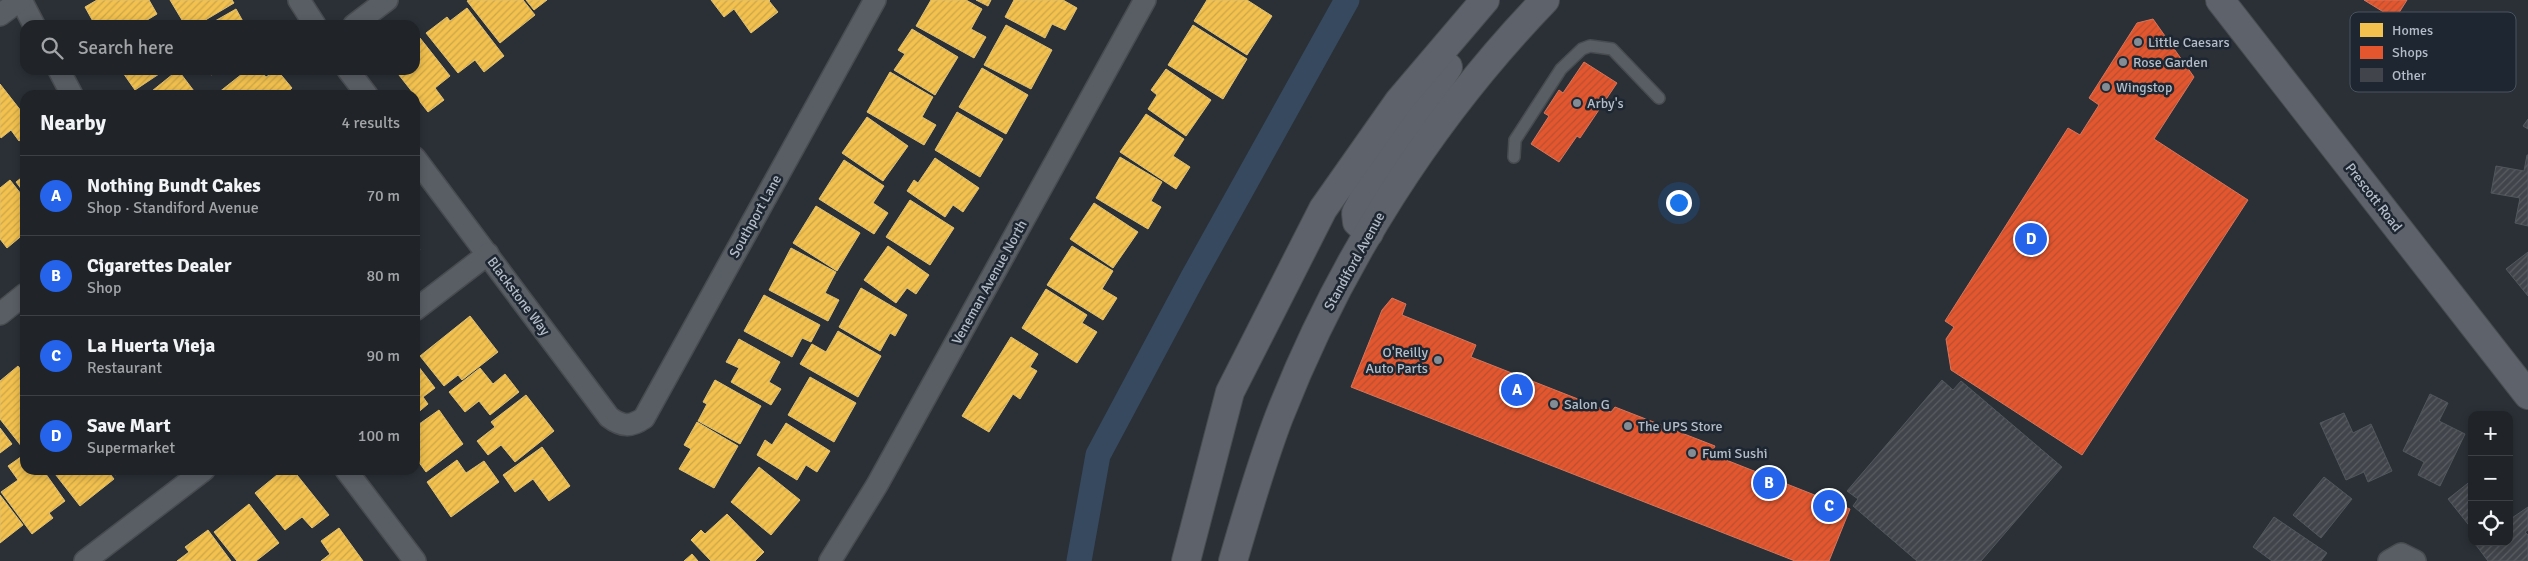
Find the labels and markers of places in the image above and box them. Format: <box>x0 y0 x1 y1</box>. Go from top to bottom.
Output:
place label: Little Caesars <box>2148 34 2230 51</box>
marker: Little Caesars <box>2132 36 2144 48</box>
place label: Rose Garden <box>2133 54 2208 71</box>
marker: Rose Garden <box>2117 56 2129 68</box>
place label: Wingstop <box>2116 79 2172 96</box>
marker: Wingstop <box>2100 81 2112 93</box>
place label: Arby's <box>1587 95 1624 112</box>
marker: Arby's <box>1571 97 1583 109</box>
pin: D <box>2015 220 2047 258</box>
place label: O'Reilly Auto Parts <box>1366 344 1428 377</box>
marker: O'Reilly Auto Parts <box>1432 354 1444 366</box>
pin: A <box>1501 371 1533 409</box>
place label: Salon G <box>1564 396 1610 413</box>
marker: Salon G <box>1548 398 1560 410</box>
place label: The UPS Store <box>1638 418 1723 435</box>
marker: The UPS Store <box>1622 420 1634 432</box>
place label: Fumi Sushi <box>1702 445 1768 462</box>
marker: Fumi Sushi <box>1686 447 1698 459</box>
pin: B <box>1753 464 1785 502</box>
pin: C <box>1813 487 1845 525</box>

